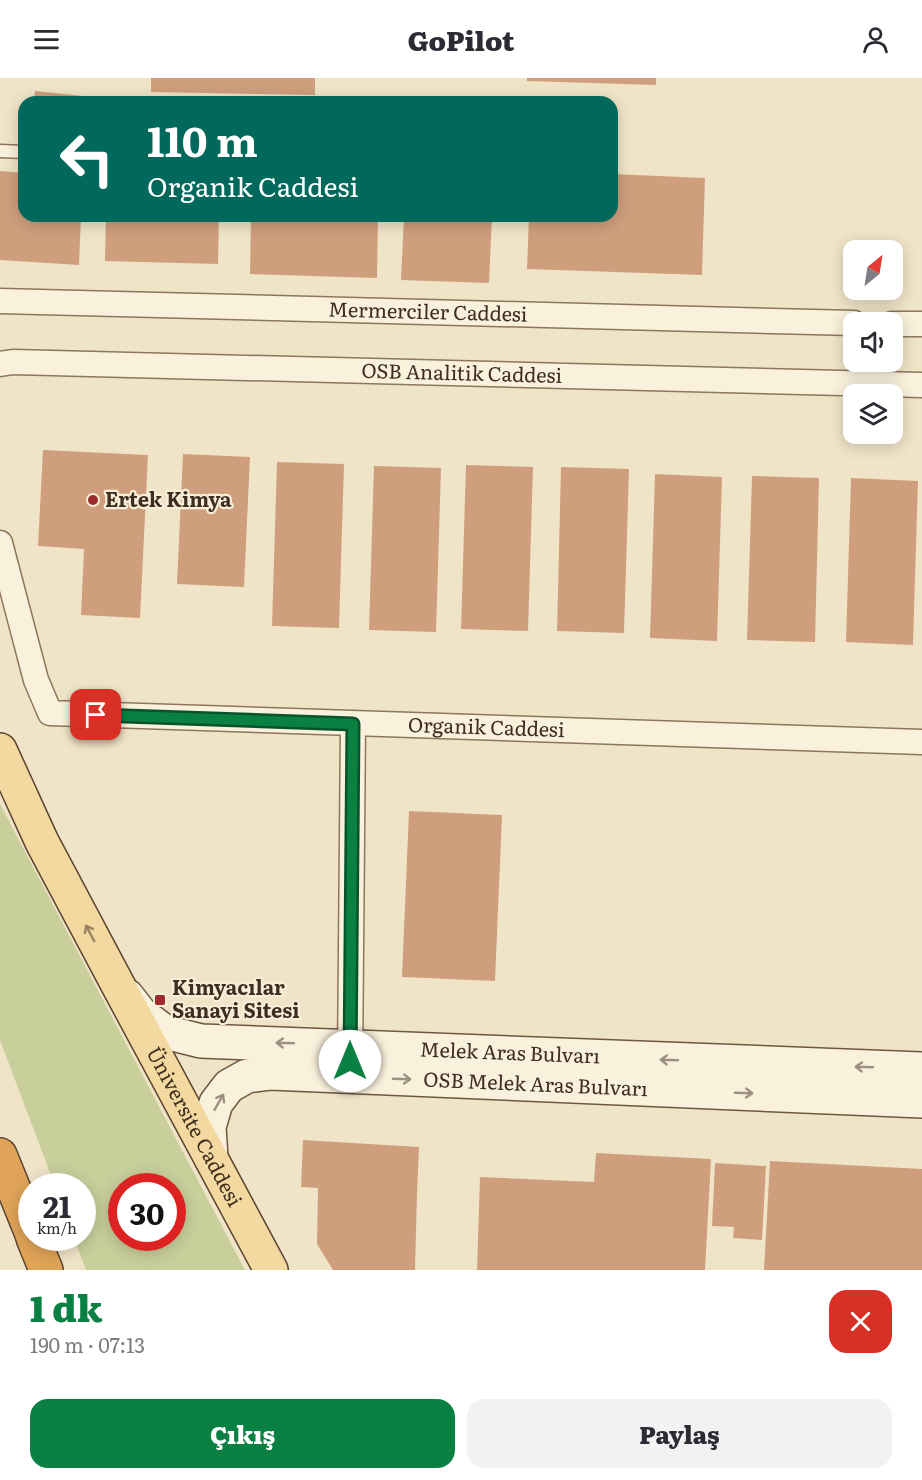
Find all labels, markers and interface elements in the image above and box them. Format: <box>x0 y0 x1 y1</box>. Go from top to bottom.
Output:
text: GoPilot <box>408 19 514 59</box>
icon: menu <box>30 23 63 56</box>
icon: person <box>859 23 892 56</box>
text: 110 m <box>147 108 258 170</box>
icon: left <box>48 120 126 198</box>
text: Organik Caddesi <box>147 165 358 205</box>
north arrow <box>843 240 903 300</box>
map controls <box>843 240 903 444</box>
street label: Mermerciler Caddesi <box>328 292 528 328</box>
button: sound <box>843 312 903 372</box>
street label: OSB Analitik Caddesi <box>361 354 563 389</box>
button: layers <box>843 384 903 444</box>
place label: Ertek Kimya <box>105 483 232 513</box>
marker: Ertek Kimya <box>86 493 100 507</box>
pin <box>70 689 121 740</box>
icon: arrive <box>79 698 112 731</box>
street label: Organik Caddesi <box>408 708 565 743</box>
one-way arrow <box>84 925 96 943</box>
place label: Kimyacılar Sanayi Sitesi <box>172 971 300 1024</box>
marker: Kimyacılar Sanayi Sitesi <box>153 993 167 1007</box>
position arrow <box>318 1029 382 1093</box>
street label: Melek Aras Bulvarı <box>419 1033 601 1069</box>
one-way arrow <box>276 1038 296 1049</box>
street label: Üniversite Caddesi <box>141 1040 251 1212</box>
one-way arrow <box>659 1054 679 1065</box>
one-way arrow <box>854 1061 874 1073</box>
street label: OSB Melek Aras Bulvarı <box>423 1063 649 1102</box>
one-way arrow <box>392 1073 412 1084</box>
one-way arrow <box>734 1088 754 1099</box>
one-way arrow <box>213 1094 225 1111</box>
speed limit sign: 30 <box>108 1173 186 1251</box>
text: 21 <box>43 1183 71 1227</box>
text: km/h <box>37 1216 77 1239</box>
text: 1 dk <box>30 1280 102 1333</box>
button: close <box>829 1290 892 1353</box>
text: 190 m · 07:13 <box>30 1329 145 1359</box>
button: Çıkış <box>30 1399 455 1468</box>
button: Paylaş <box>467 1399 892 1468</box>

